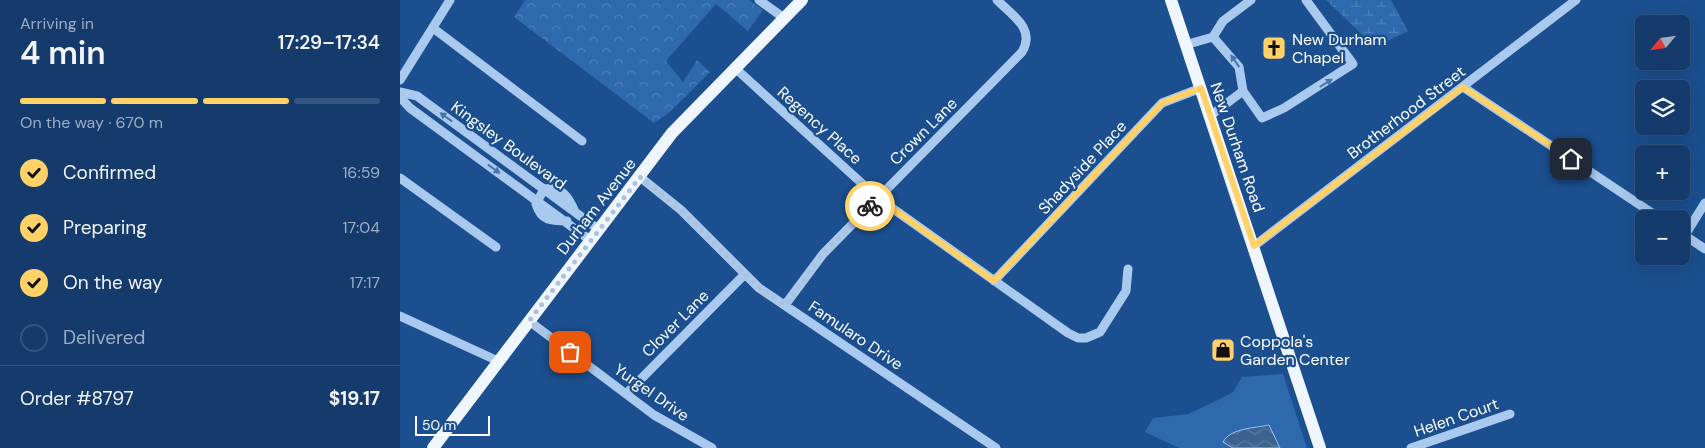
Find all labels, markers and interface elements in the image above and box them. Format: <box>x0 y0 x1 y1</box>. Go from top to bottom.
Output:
text: Arriving in <box>20 13 94 34</box>
north arrow <box>1635 15 1690 70</box>
map controls <box>1635 15 1690 265</box>
place label: New Durham Chapel <box>1292 29 1387 68</box>
text: 17:29–17:34 <box>278 30 380 55</box>
text: 4 min <box>20 32 106 74</box>
church icon: New Durham Chapel <box>1261 35 1287 61</box>
one-way arrow <box>1230 54 1240 68</box>
street label: Brotherhood Street <box>1343 61 1470 164</box>
one-way arrow <box>1319 78 1332 87</box>
street label: New Durham Road <box>1205 79 1270 215</box>
button: layers <box>1635 80 1690 135</box>
street label: Regency Place <box>773 82 866 169</box>
street label: Crown Lane <box>885 93 962 170</box>
street label: Kingsley Boulevard <box>447 96 571 194</box>
text: On the way · 670 m <box>20 112 163 133</box>
one-way arrow <box>439 112 453 122</box>
street label: Shadyside Place <box>1034 116 1131 219</box>
pin <box>1550 138 1592 180</box>
icon: home <box>1557 145 1585 173</box>
button: + <box>1635 145 1690 200</box>
street label: Durham Avenue <box>552 154 641 259</box>
icon: check <box>20 159 48 187</box>
text: Confirmed <box>63 160 156 185</box>
text: 16:59 <box>342 162 380 183</box>
one-way arrow <box>488 164 501 174</box>
courier <box>845 181 895 231</box>
icon: bike <box>856 192 884 220</box>
button: − <box>1635 210 1690 265</box>
icon: check <box>20 214 48 242</box>
text: Preparing <box>63 215 147 240</box>
text: 17:04 <box>343 217 380 238</box>
icon: check <box>20 269 48 297</box>
text: On the way <box>63 270 163 295</box>
text: 17:17 <box>350 272 380 293</box>
street label: Clover Lane <box>637 285 713 361</box>
street label: Famularo Drive <box>804 296 907 375</box>
text: Delivered <box>63 325 145 350</box>
pin <box>549 331 591 373</box>
place label: Coppola's Garden Center <box>1240 331 1350 370</box>
shop icon: Coppola's Garden Center <box>1210 337 1236 363</box>
icon: bag <box>556 338 584 366</box>
street label: Yurgel Drive <box>610 359 693 426</box>
text: Order #8797 <box>20 386 134 411</box>
text: $19.17 <box>329 386 380 411</box>
street label: Helen Court <box>1411 393 1501 442</box>
scale bar <box>415 413 490 436</box>
text: 50 m <box>422 416 456 434</box>

